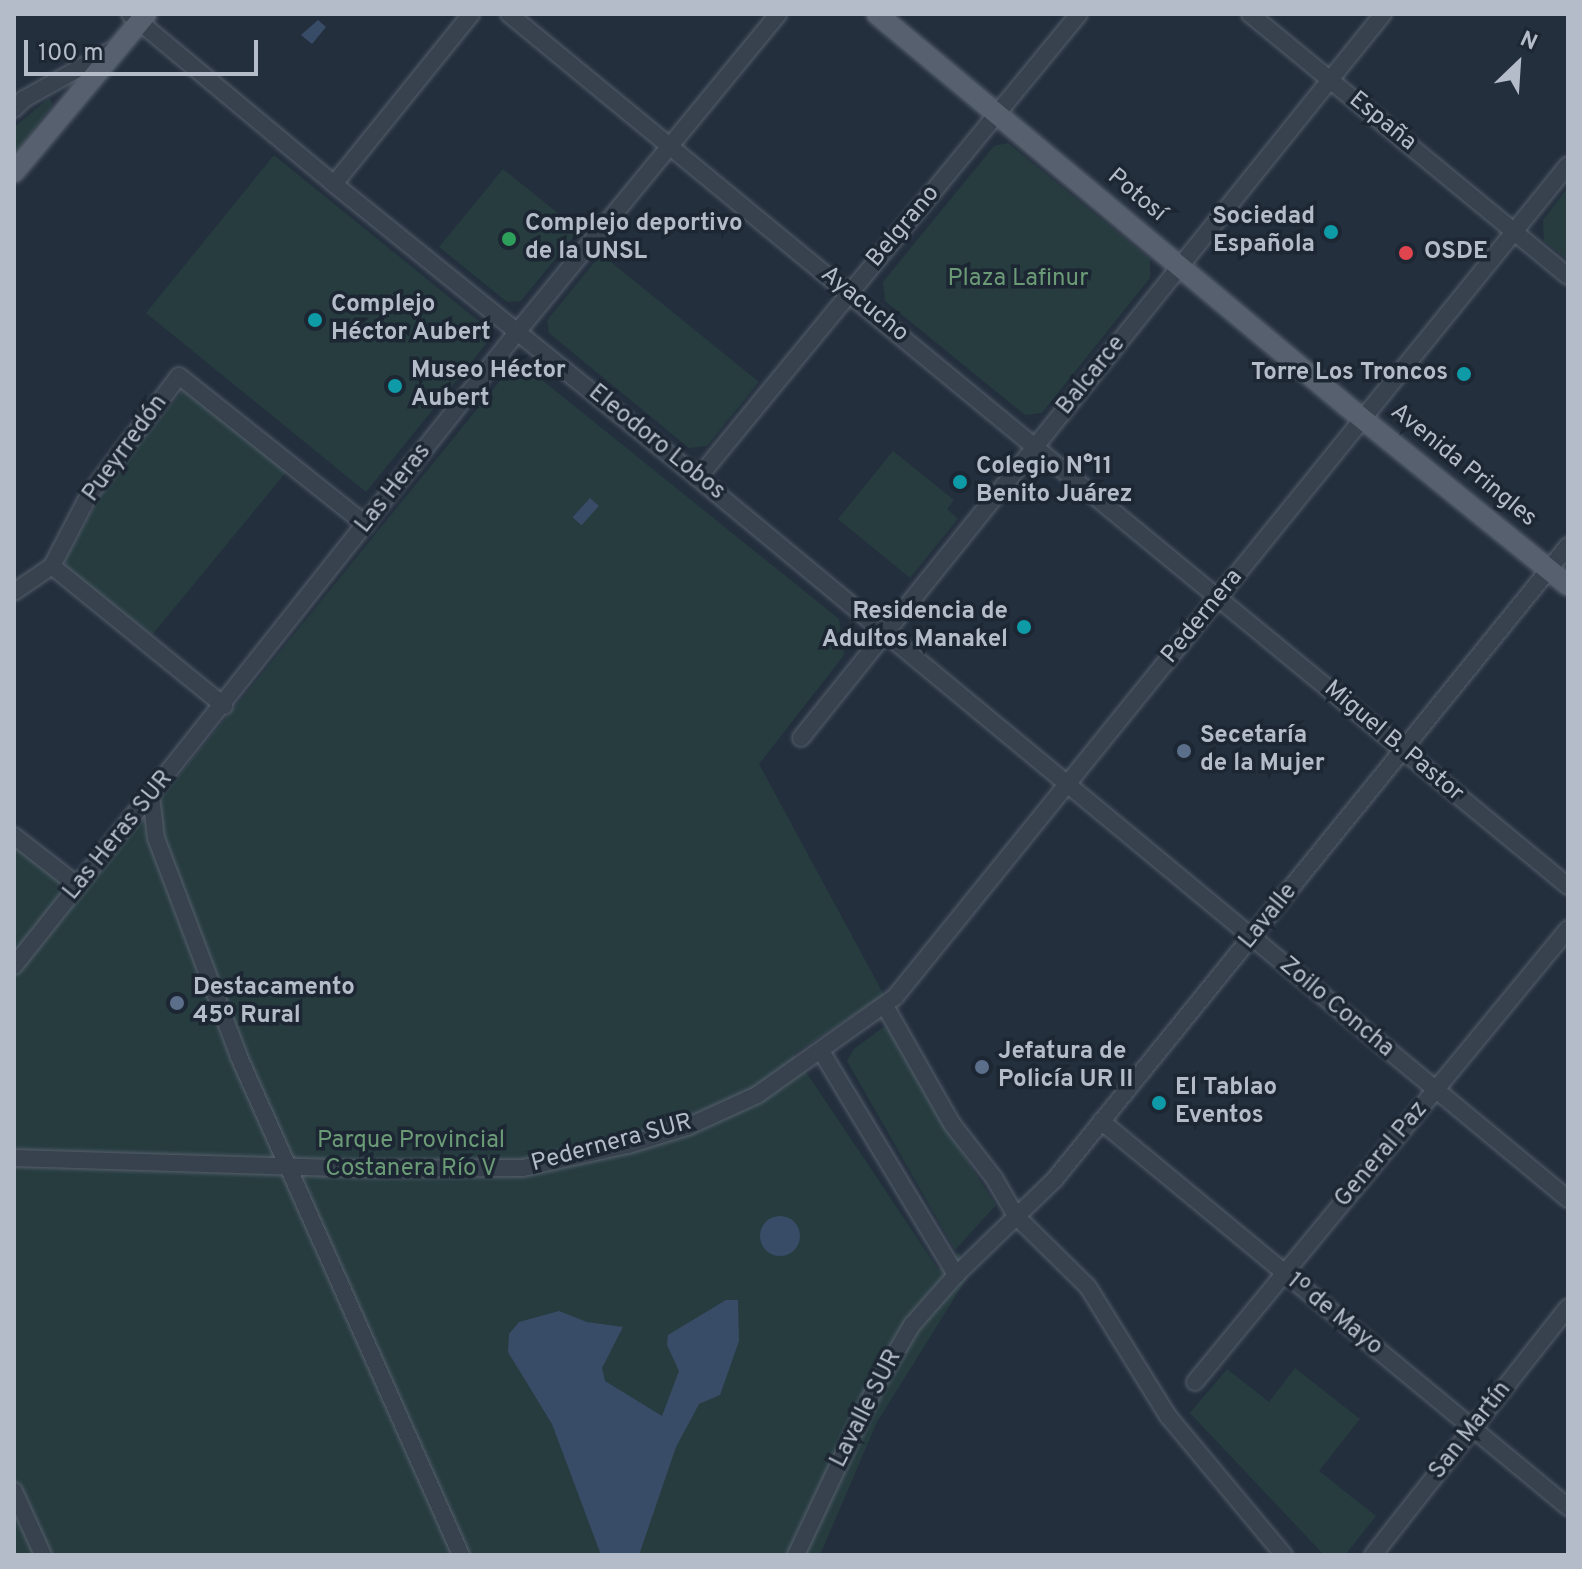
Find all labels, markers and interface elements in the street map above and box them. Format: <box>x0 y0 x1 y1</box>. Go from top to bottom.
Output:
scale bar <box>28 24 262 74</box>
north arrow <box>1478 24 1558 104</box>
text: N <box>1515 26 1541 57</box>
text: 100 m <box>38 39 104 69</box>
street label: España <box>1343 86 1421 158</box>
street label: Potosí <box>1101 163 1171 229</box>
street label: Belgrano <box>862 180 946 274</box>
place label: Sociedad Española <box>1212 204 1315 260</box>
place label: Complejo deportivo de la UNSL <box>525 211 743 267</box>
marker: Sociedad Española <box>1322 223 1340 241</box>
marker: Complejo deportivo de la UNSL <box>500 230 518 248</box>
place label: OSDE <box>1424 239 1488 267</box>
marker: OSDE <box>1395 242 1417 264</box>
street label: Ayacucho <box>814 261 914 349</box>
park label: Plaza Lafinur <box>947 266 1089 294</box>
place label: Complejo Héctor Aubert <box>331 292 492 348</box>
marker: Complejo Héctor Aubert <box>306 311 324 329</box>
street label: Balcarce <box>1051 331 1133 421</box>
place label: Museo Héctor Aubert <box>411 358 566 414</box>
place label: Torre Los Troncos <box>1251 360 1448 388</box>
marker: Torre Los Troncos <box>1455 365 1473 383</box>
marker: Museo Héctor Aubert <box>386 377 404 395</box>
street label: Eleodoro Lobos <box>582 379 730 507</box>
street label: Pueyrredón <box>78 390 174 508</box>
street label: Avenida Pringles <box>1384 398 1542 534</box>
street label: Las Heras <box>350 438 438 540</box>
place label: Colegio N°11 Benito Juárez <box>976 454 1133 510</box>
marker: Colegio N°11 Benito Juárez <box>951 473 969 491</box>
street label: Pedernera <box>1156 564 1250 670</box>
place label: Residencia de Adultos Manakel <box>822 599 1008 655</box>
marker: Residencia de Adultos Manakel <box>1015 618 1033 636</box>
street label: Miguel B. Pastor <box>1317 675 1469 809</box>
place label: Secetaría de la Mujer <box>1200 723 1325 779</box>
marker: Secetaría de la Mujer <box>1175 742 1193 760</box>
street label: Las Heras SUR <box>58 765 180 907</box>
street label: Lavalle <box>1234 878 1304 956</box>
street label: Zoilo Concha <box>1273 952 1399 1064</box>
place label: Destacamento 45º Rural <box>193 975 355 1031</box>
marker: Destacamento 45º Rural <box>168 994 186 1012</box>
place label: Jefatura de Policía UR II <box>998 1039 1133 1095</box>
marker: Jefatura de Policía UR II <box>973 1058 991 1076</box>
place label: El Tablao Eventos <box>1175 1075 1277 1131</box>
marker: El Tablao Eventos <box>1150 1094 1168 1112</box>
street label: General Paz <box>1329 1096 1435 1214</box>
street label: Pedernera SUR <box>528 1109 696 1179</box>
park label: Parque Provincial Costanera Río V <box>317 1128 505 1184</box>
street label: 1º de Mayo <box>1280 1268 1388 1362</box>
street label: Lavalle SUR <box>825 1345 909 1473</box>
street label: San Martín <box>1424 1376 1518 1486</box>

